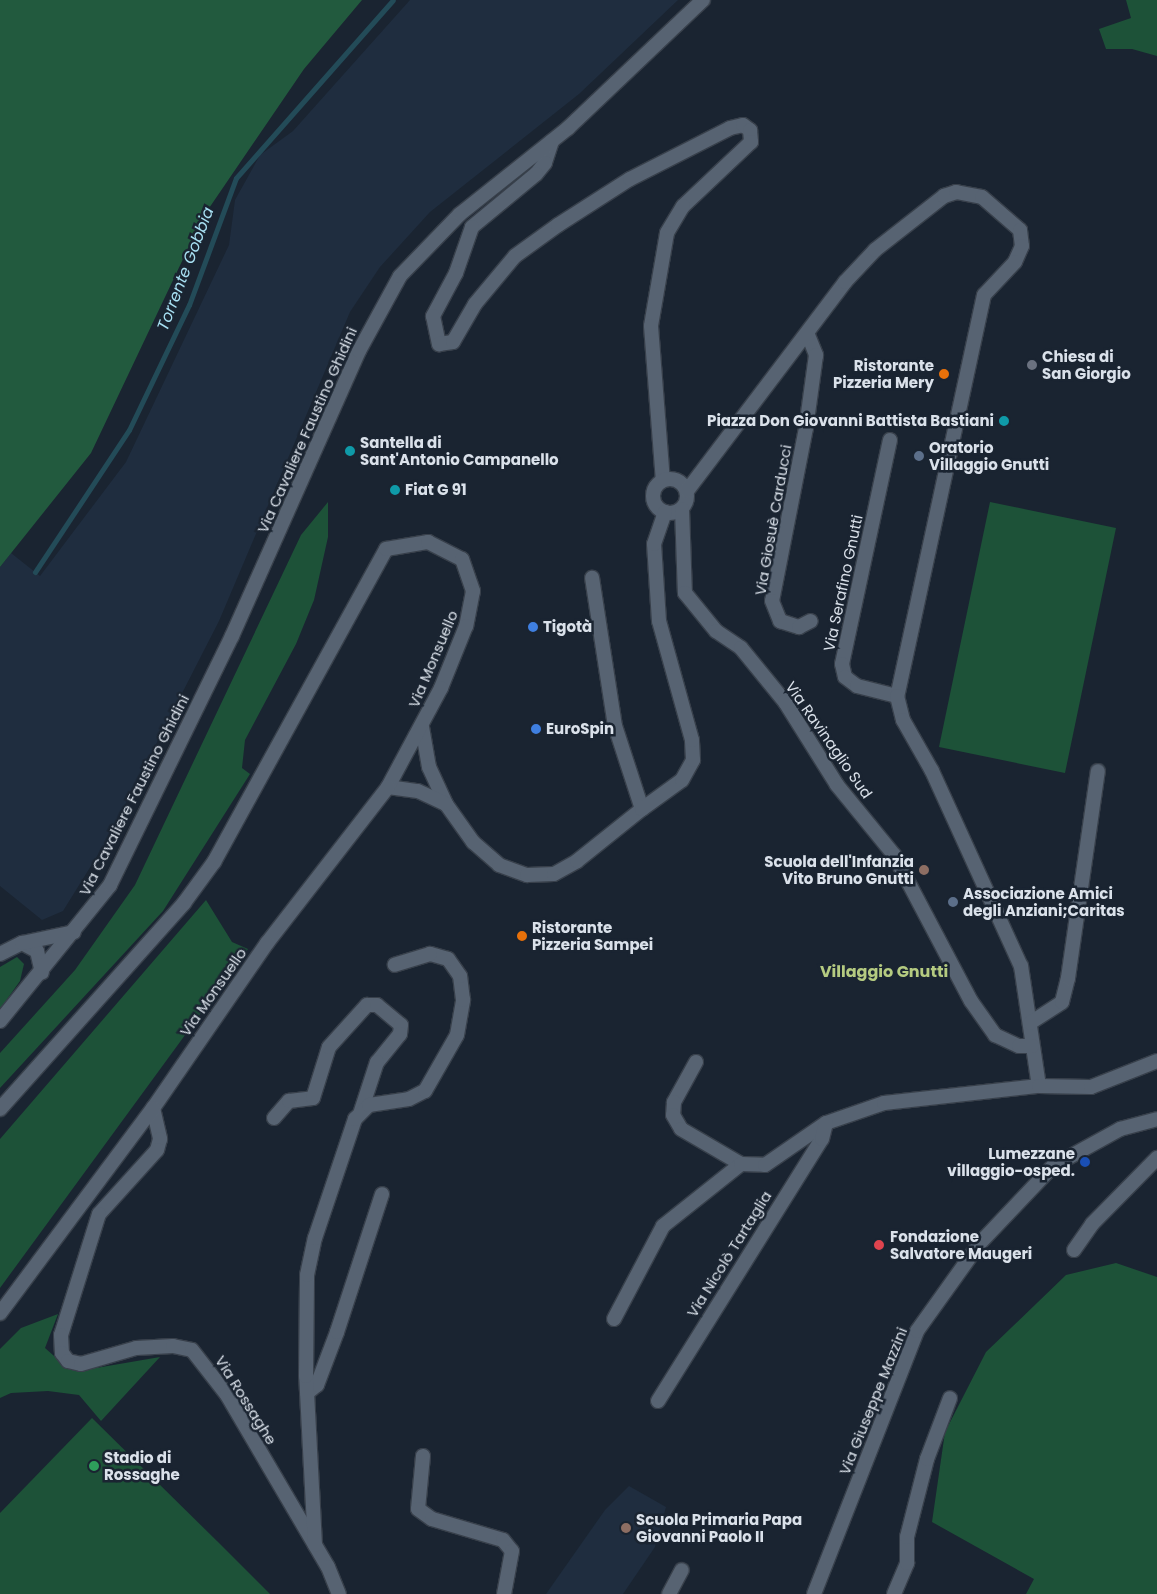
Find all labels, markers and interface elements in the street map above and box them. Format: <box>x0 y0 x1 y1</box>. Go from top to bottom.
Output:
water label: Torrente Gobbia <box>154 205 218 333</box>
street label: Via Cavaliere Faustino Ghidini <box>253 324 361 536</box>
place label: Chiesa di San Giorgio <box>1042 347 1131 382</box>
place label: Ristorante Pizzeria Mery <box>833 356 934 391</box>
marker: Chiesa di San Giorgio <box>1026 359 1038 371</box>
marker: Ristorante Pizzeria Mery <box>938 368 950 380</box>
place label: Piazza Don Giovanni Battista Bastiani <box>707 412 994 430</box>
marker: Piazza Don Giovanni Battista Bastiani <box>998 415 1010 427</box>
place label: Santella di Sant'Antonio Campanello <box>360 433 559 468</box>
place label: Oratorio Villaggio Gnutti <box>929 438 1049 473</box>
street label: Via Giosuè Carducci <box>751 443 795 597</box>
marker: Santella di Sant'Antonio Campanello <box>344 445 356 457</box>
marker: Oratorio Villaggio Gnutti <box>913 450 925 462</box>
place label: Fiat G 91 <box>405 481 467 499</box>
marker: Fiat G 91 <box>389 484 401 496</box>
street label: Via Serafino Gnutti <box>820 513 866 653</box>
street label: Via Monsuello <box>404 608 462 710</box>
place label: Tigotà <box>543 618 592 636</box>
marker: Tigotà <box>527 621 539 633</box>
street label: Via Ravinaglio Sud <box>782 678 876 802</box>
street label: Via Cavaliere Faustino Ghidini <box>75 691 193 899</box>
place label: EuroSpin <box>546 720 614 738</box>
marker: EuroSpin <box>530 723 542 735</box>
place label: Scuola dell'Infanzia Vito Bruno Gnutti <box>764 852 914 887</box>
marker: Scuola dell'Infanzia Vito Bruno Gnutti <box>918 864 930 876</box>
place label: Associazione Amici degli Anziani;Caritas <box>963 884 1125 919</box>
marker: Associazione Amici degli Anziani;Caritas <box>947 896 959 908</box>
place label: Ristorante Pizzeria Sampei <box>532 918 653 953</box>
marker: Ristorante Pizzeria Sampei <box>516 930 528 942</box>
street label: Via Monsuello <box>176 944 250 1040</box>
district label: Villaggio Gnutti <box>820 962 948 982</box>
place label: Lumezzane villaggio-osped. <box>947 1144 1075 1179</box>
marker: Lumezzane villaggio-osped. <box>1079 1156 1091 1168</box>
street label: Via Nicolò Tartaglia <box>683 1188 775 1320</box>
place label: Fondazione Salvatore Maugeri <box>890 1227 1032 1262</box>
marker: Fondazione Salvatore Maugeri <box>872 1238 886 1252</box>
street label: Via Giuseppe Mazzini <box>835 1325 911 1477</box>
street label: Via Rossaghe <box>211 1352 281 1448</box>
place label: Stadio di Rossaghe <box>104 1448 180 1483</box>
marker: Stadio di Rossaghe <box>88 1460 100 1472</box>
place label: Scuola Primaria Papa Giovanni Paolo II <box>636 1510 802 1545</box>
marker: Scuola Primaria Papa Giovanni Paolo II <box>620 1522 632 1534</box>

